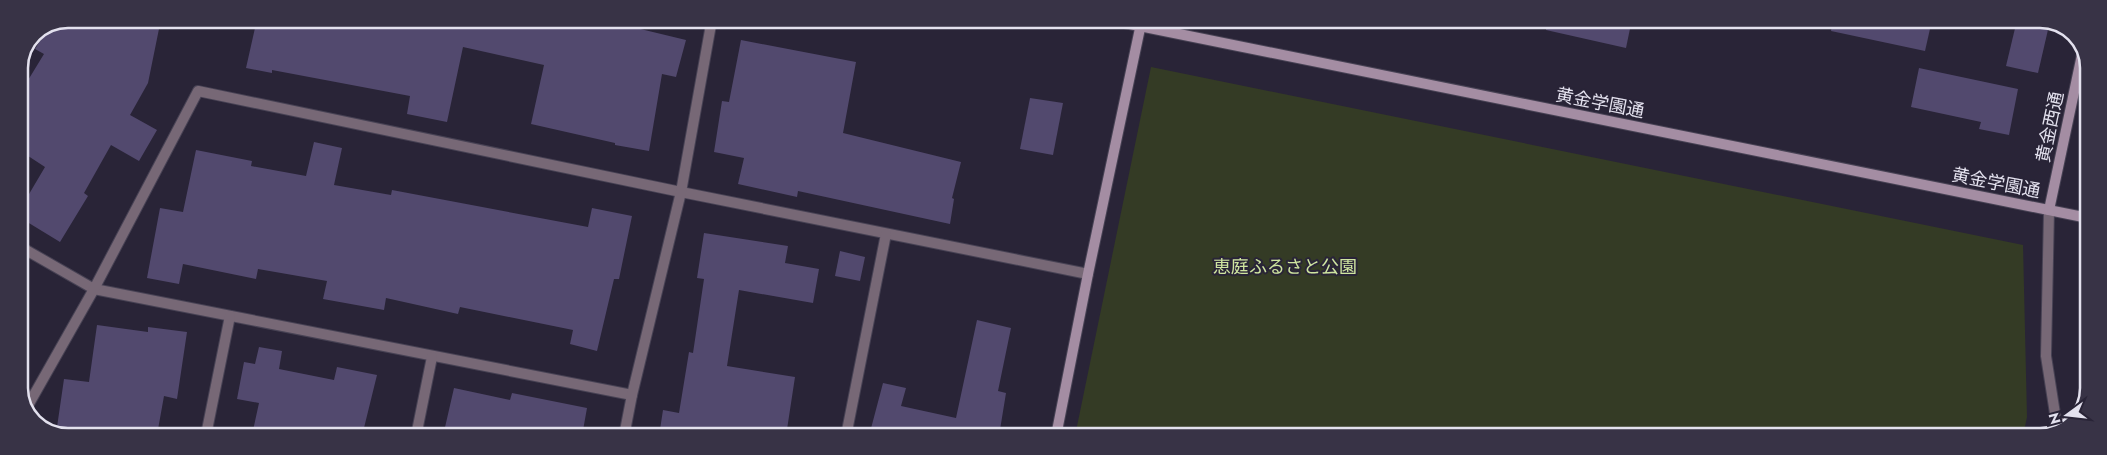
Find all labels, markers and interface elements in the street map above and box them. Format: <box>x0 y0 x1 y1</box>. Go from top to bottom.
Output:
street label: 黄金学園通 <box>1553 82 1647 124</box>
street label: 黄金西通 <box>2030 89 2070 165</box>
street label: 黄金学園通 <box>1949 162 2043 204</box>
park label: 恵庭ふるさと公園 <box>1213 254 1357 280</box>
north arrow <box>2042 390 2092 440</box>
text: N <box>2043 410 2066 426</box>

